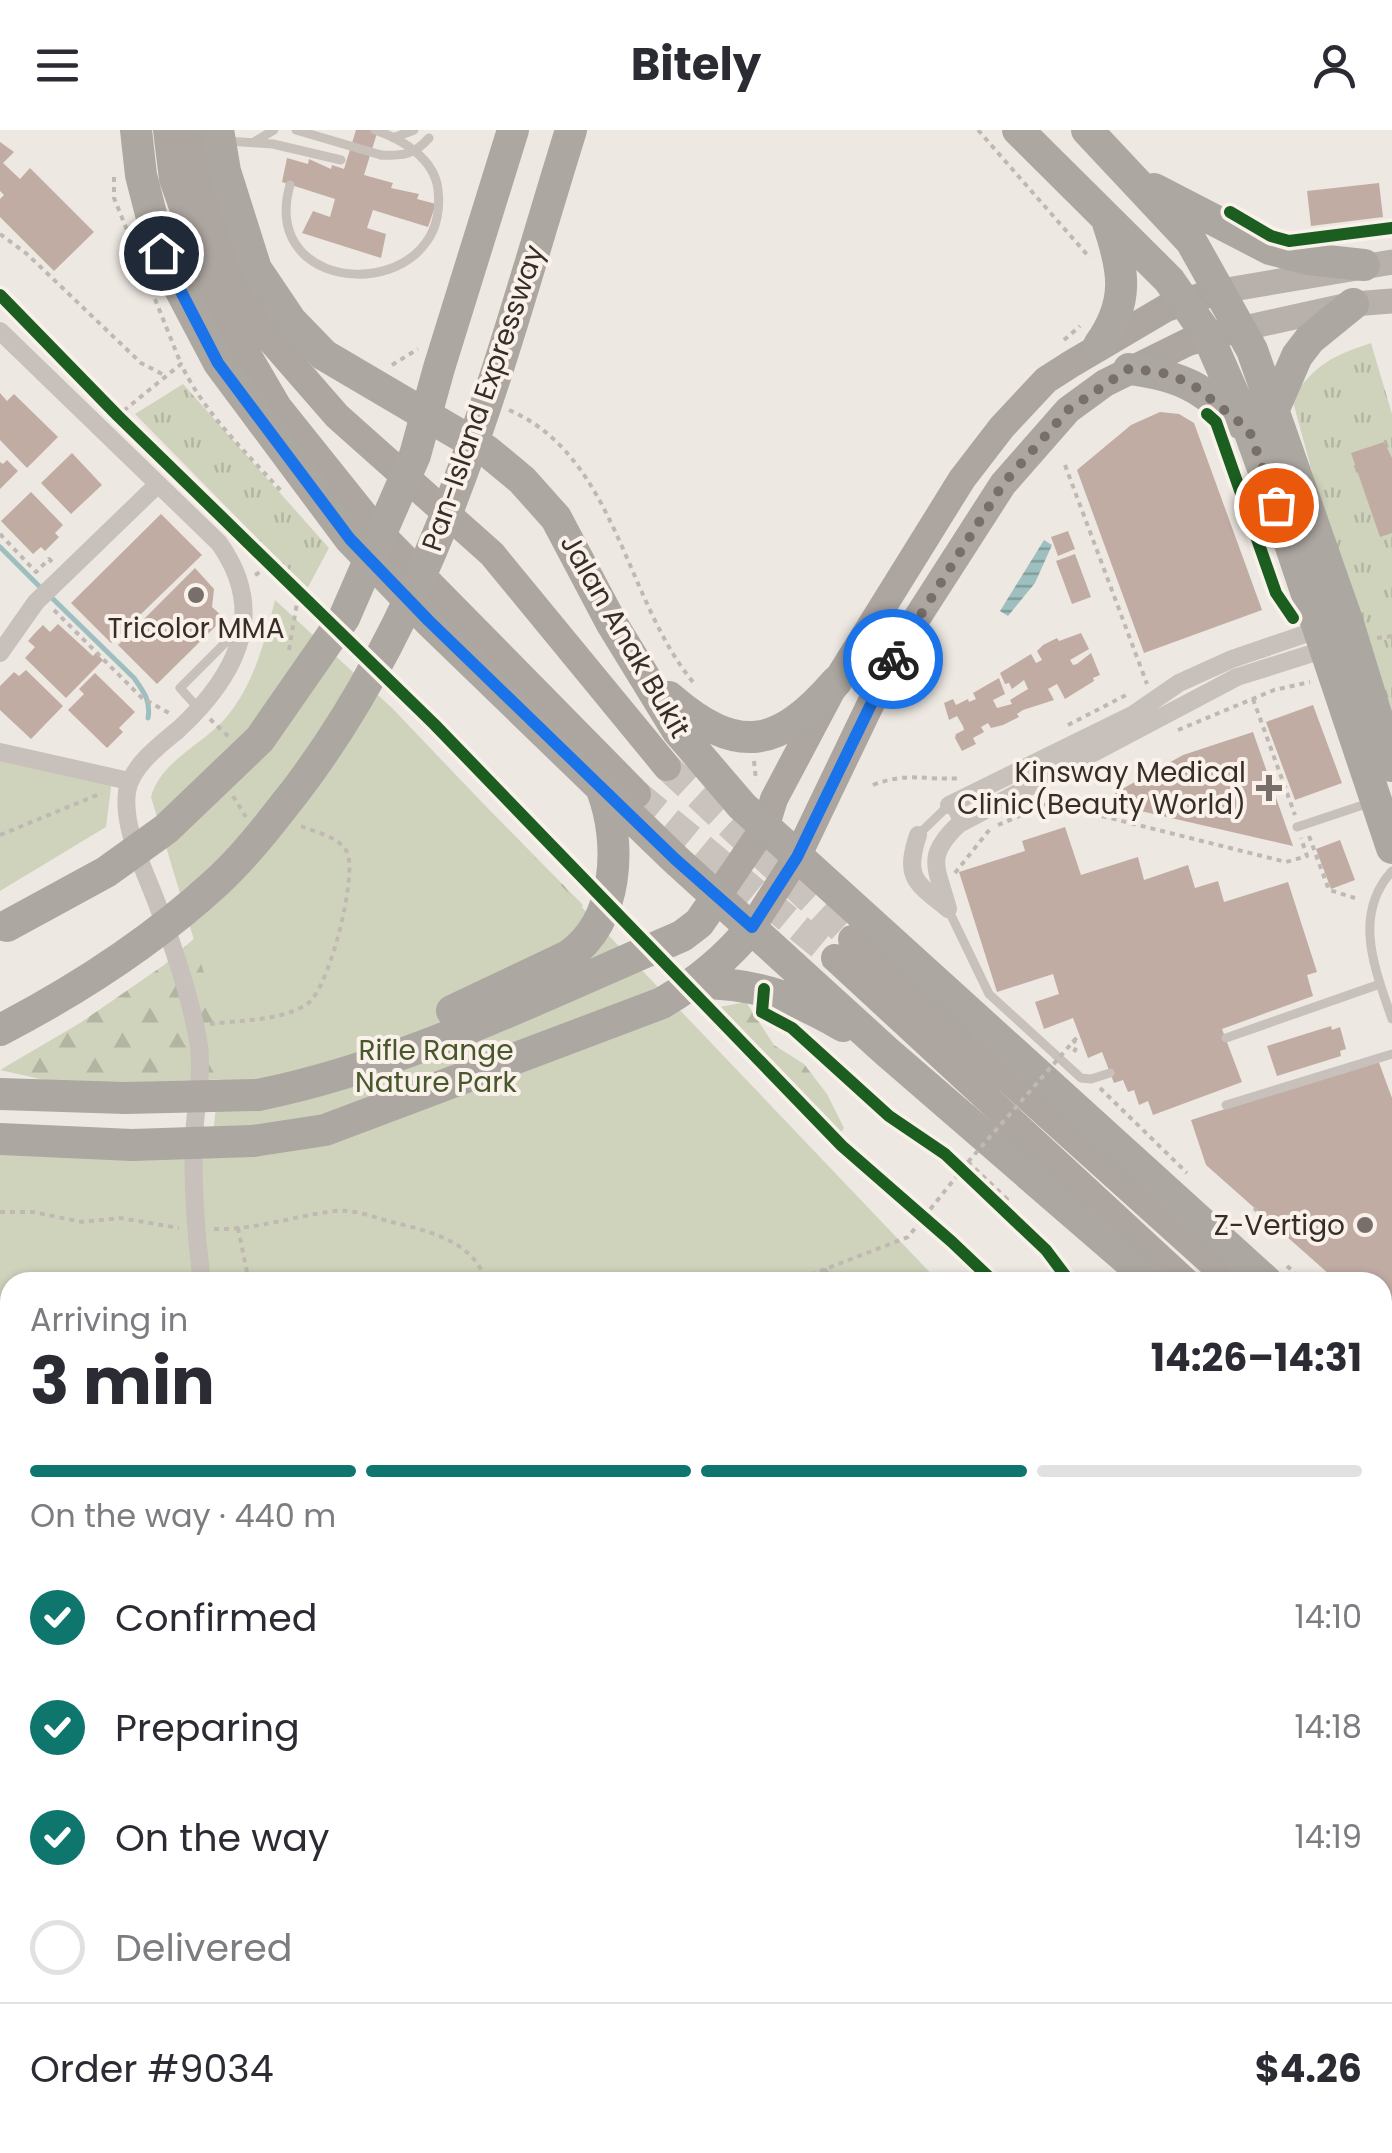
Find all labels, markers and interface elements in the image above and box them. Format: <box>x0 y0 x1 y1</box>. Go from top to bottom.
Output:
text: Bitely <box>631 33 761 96</box>
icon: menu <box>30 38 85 93</box>
icon: person <box>1307 38 1362 93</box>
pin <box>119 211 204 296</box>
icon: home <box>134 226 189 281</box>
street label: Pan-Island Expressway <box>412 239 554 556</box>
pin <box>1234 463 1319 548</box>
icon: bag <box>1249 478 1304 533</box>
street label: Jalan Anak Bukit <box>551 527 699 745</box>
marker: Tricolor MMA <box>185 584 207 606</box>
place label: Tricolor MMA <box>107 609 285 648</box>
courier <box>843 609 943 709</box>
icon: bike <box>866 632 921 687</box>
place label: Kinsway Medical Clinic(Beauty World) <box>957 753 1246 824</box>
marker: Kinsway Medical Clinic(Beauty World) <box>1256 775 1282 801</box>
park label: Rifle Range Nature Park <box>355 1031 518 1102</box>
place label: Z-Vertigo <box>1214 1206 1345 1245</box>
marker: Z-Vertigo <box>1354 1214 1376 1236</box>
text: Arriving in <box>30 1297 188 1342</box>
text: 14:26–14:31 <box>1151 1331 1362 1384</box>
text: 3 min <box>30 1336 215 1427</box>
text: On the way · 440 m <box>30 1493 336 1538</box>
icon: check <box>30 1590 85 1645</box>
text: Confirmed <box>115 1591 317 1644</box>
text: 14:10 <box>1294 1594 1362 1639</box>
icon: check <box>30 1700 85 1755</box>
text: Preparing <box>115 1701 300 1754</box>
text: 14:18 <box>1294 1704 1362 1749</box>
icon: check <box>30 1810 85 1865</box>
text: On the way <box>115 1811 329 1864</box>
text: 14:19 <box>1294 1814 1362 1859</box>
text: Delivered <box>115 1921 292 1974</box>
text: Order #9034 <box>30 2042 274 2095</box>
text: $4.26 <box>1255 2042 1362 2095</box>

